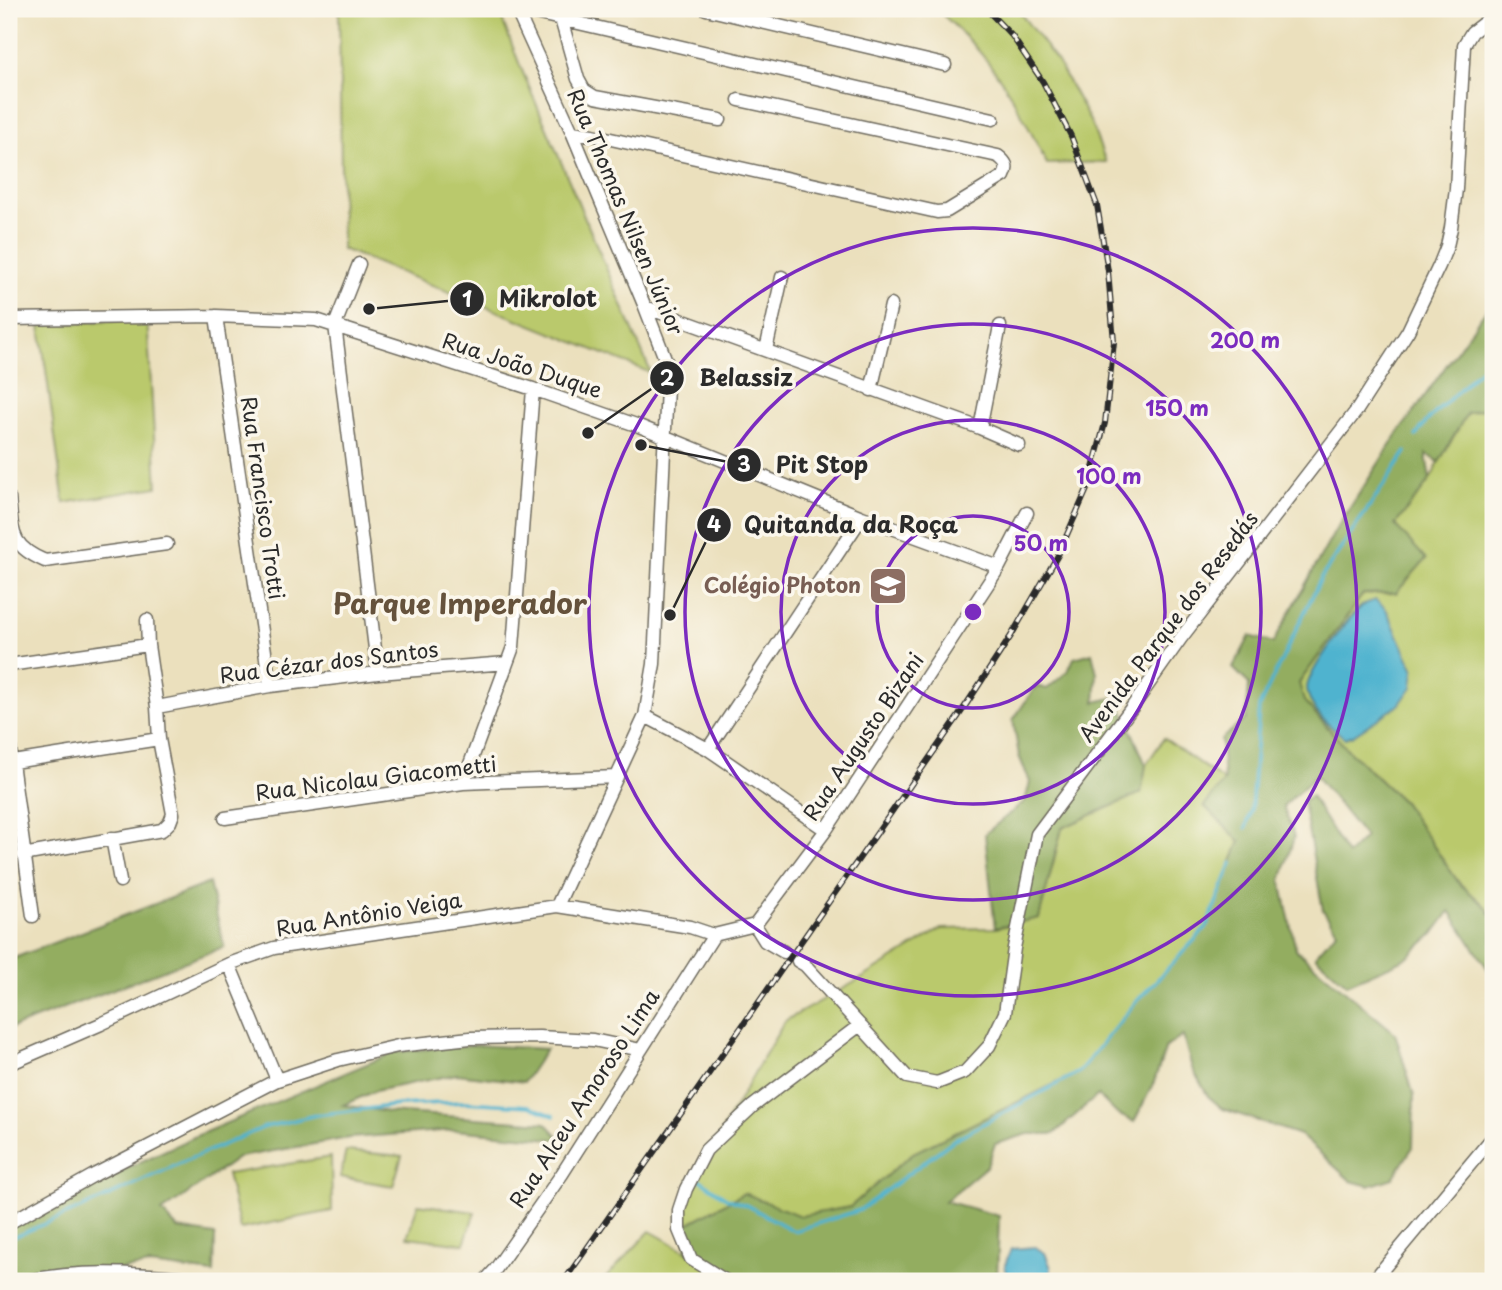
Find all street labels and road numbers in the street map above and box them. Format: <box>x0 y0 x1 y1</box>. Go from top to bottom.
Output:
street label: Rua Thomas Nilsen Júnior <box>560 83 693 340</box>
street label: Rua João Duque <box>439 323 607 405</box>
street label: Rua Francisco Trotti <box>234 394 294 601</box>
street label: Avenida Parque dos Resedás <box>1070 504 1265 748</box>
street label: Rua Cézar dos Santos <box>218 632 440 690</box>
street label: Rua Augusto Bizani <box>794 645 931 826</box>
street label: Rua Nicolau Giacometti <box>253 746 498 808</box>
street label: Rua Antônio Veiga <box>274 883 464 944</box>
street label: Rua Alceu Amoroso Lima <box>500 982 667 1214</box>

